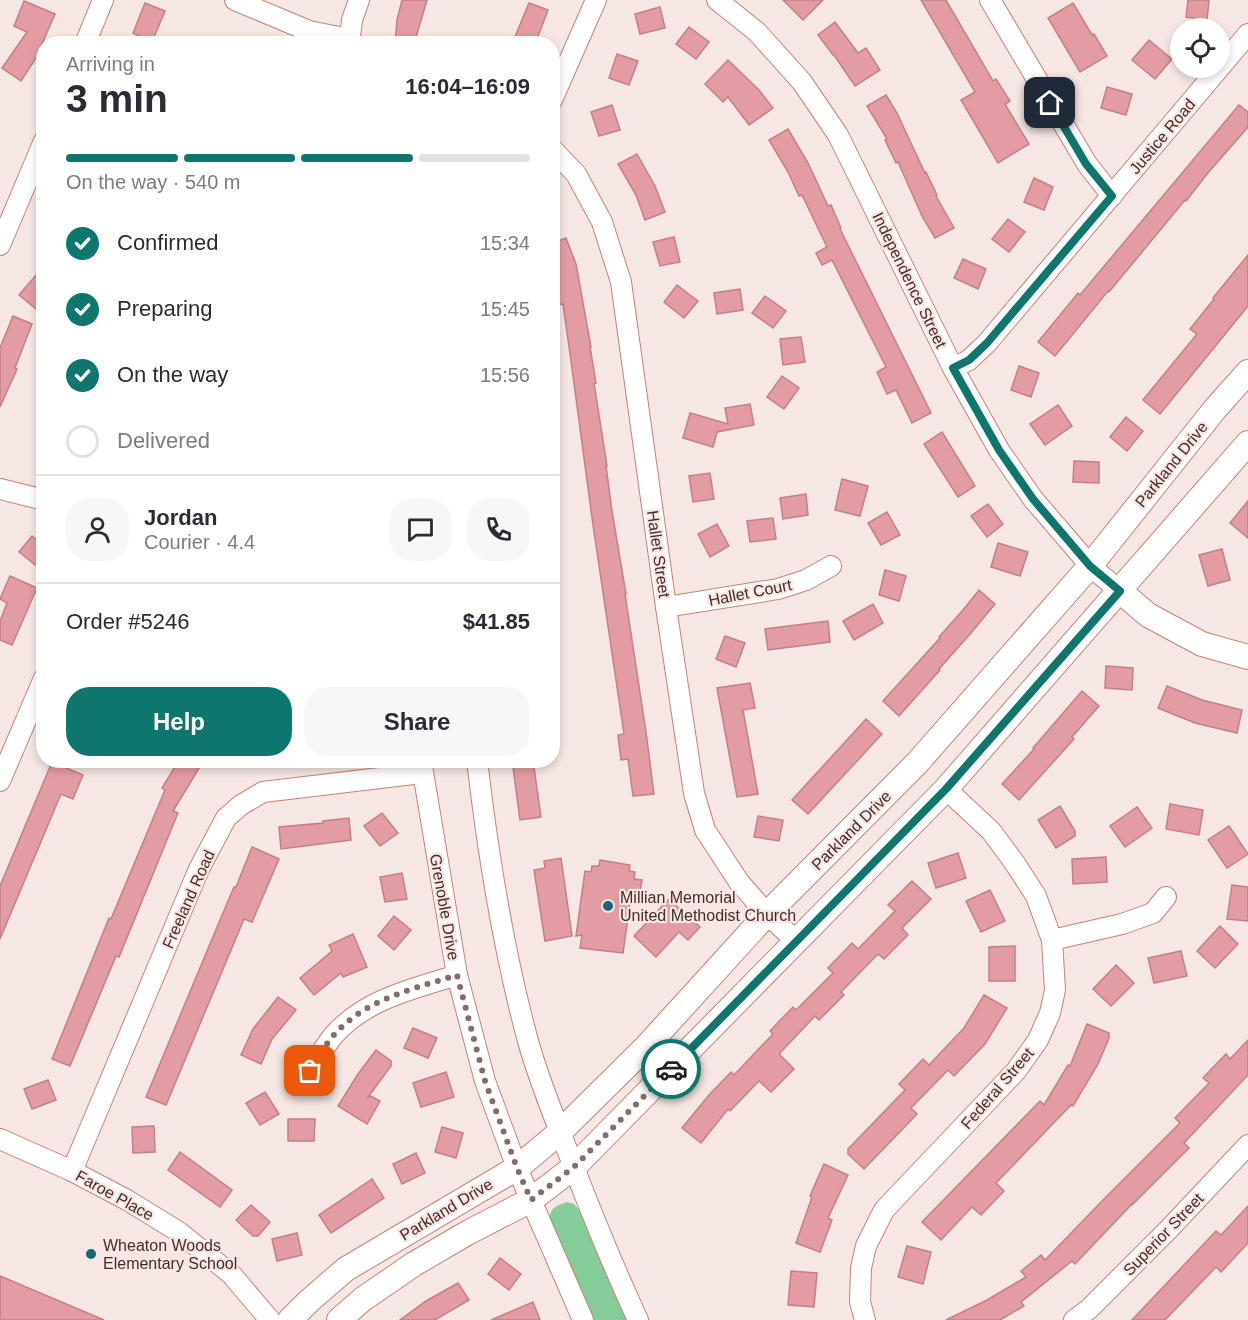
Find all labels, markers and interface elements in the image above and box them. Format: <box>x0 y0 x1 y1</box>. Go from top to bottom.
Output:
map controls <box>1170 18 1230 78</box>
button: locate <box>1170 18 1230 78</box>
text: Arriving in <box>66 53 155 75</box>
text: 16:04–16:09 <box>405 74 530 99</box>
text: 3 min <box>66 77 168 120</box>
pin <box>1024 77 1075 128</box>
icon: home <box>1033 86 1066 119</box>
street label: Justice Road <box>1126 95 1199 177</box>
text: On the way · 540 m <box>66 171 241 193</box>
street label: Independence Street <box>869 210 950 351</box>
icon: check <box>66 227 99 260</box>
text: Confirmed <box>117 230 218 255</box>
text: 15:34 <box>480 232 530 254</box>
icon: check <box>66 293 99 326</box>
text: Preparing <box>117 296 212 321</box>
text: 15:45 <box>480 298 530 320</box>
icon: check <box>66 359 99 392</box>
text: On the way <box>117 362 228 387</box>
text: 15:56 <box>480 364 530 386</box>
street label: Parkland Drive <box>1132 418 1211 510</box>
text: Delivered <box>117 428 210 453</box>
button: person <box>66 498 129 561</box>
button: chat <box>389 498 452 561</box>
button: phone <box>467 498 530 561</box>
text: Jordan <box>144 505 217 530</box>
street label: Hallet Street <box>644 509 673 599</box>
text: Courier · 4.4 <box>144 531 255 553</box>
street label: Hallet Court <box>707 576 794 609</box>
text: Order #5246 <box>66 609 190 634</box>
text: $41.85 <box>463 609 530 634</box>
button: Help <box>66 687 292 756</box>
button: Share <box>304 687 530 756</box>
street label: Parkland Drive <box>808 787 895 873</box>
street label: Freeland Road <box>159 847 218 951</box>
street label: Grenoble Drive <box>427 853 462 962</box>
place label: Millian Memorial United Methodist Church <box>620 889 796 924</box>
marker: Millian Memorial United Methodist Church <box>601 899 615 913</box>
courier <box>641 1039 701 1099</box>
street label: Federal Street <box>958 1044 1037 1132</box>
pin <box>284 1045 335 1096</box>
icon: car <box>655 1053 688 1086</box>
icon: bag <box>293 1054 326 1087</box>
street label: Faroe Place <box>73 1167 157 1224</box>
street label: Parkland Drive <box>397 1175 496 1244</box>
street label: Superior Street <box>1120 1189 1207 1279</box>
place label: Wheaton Woods Elementary School <box>103 1237 237 1272</box>
marker: Wheaton Woods Elementary School <box>84 1247 98 1261</box>

